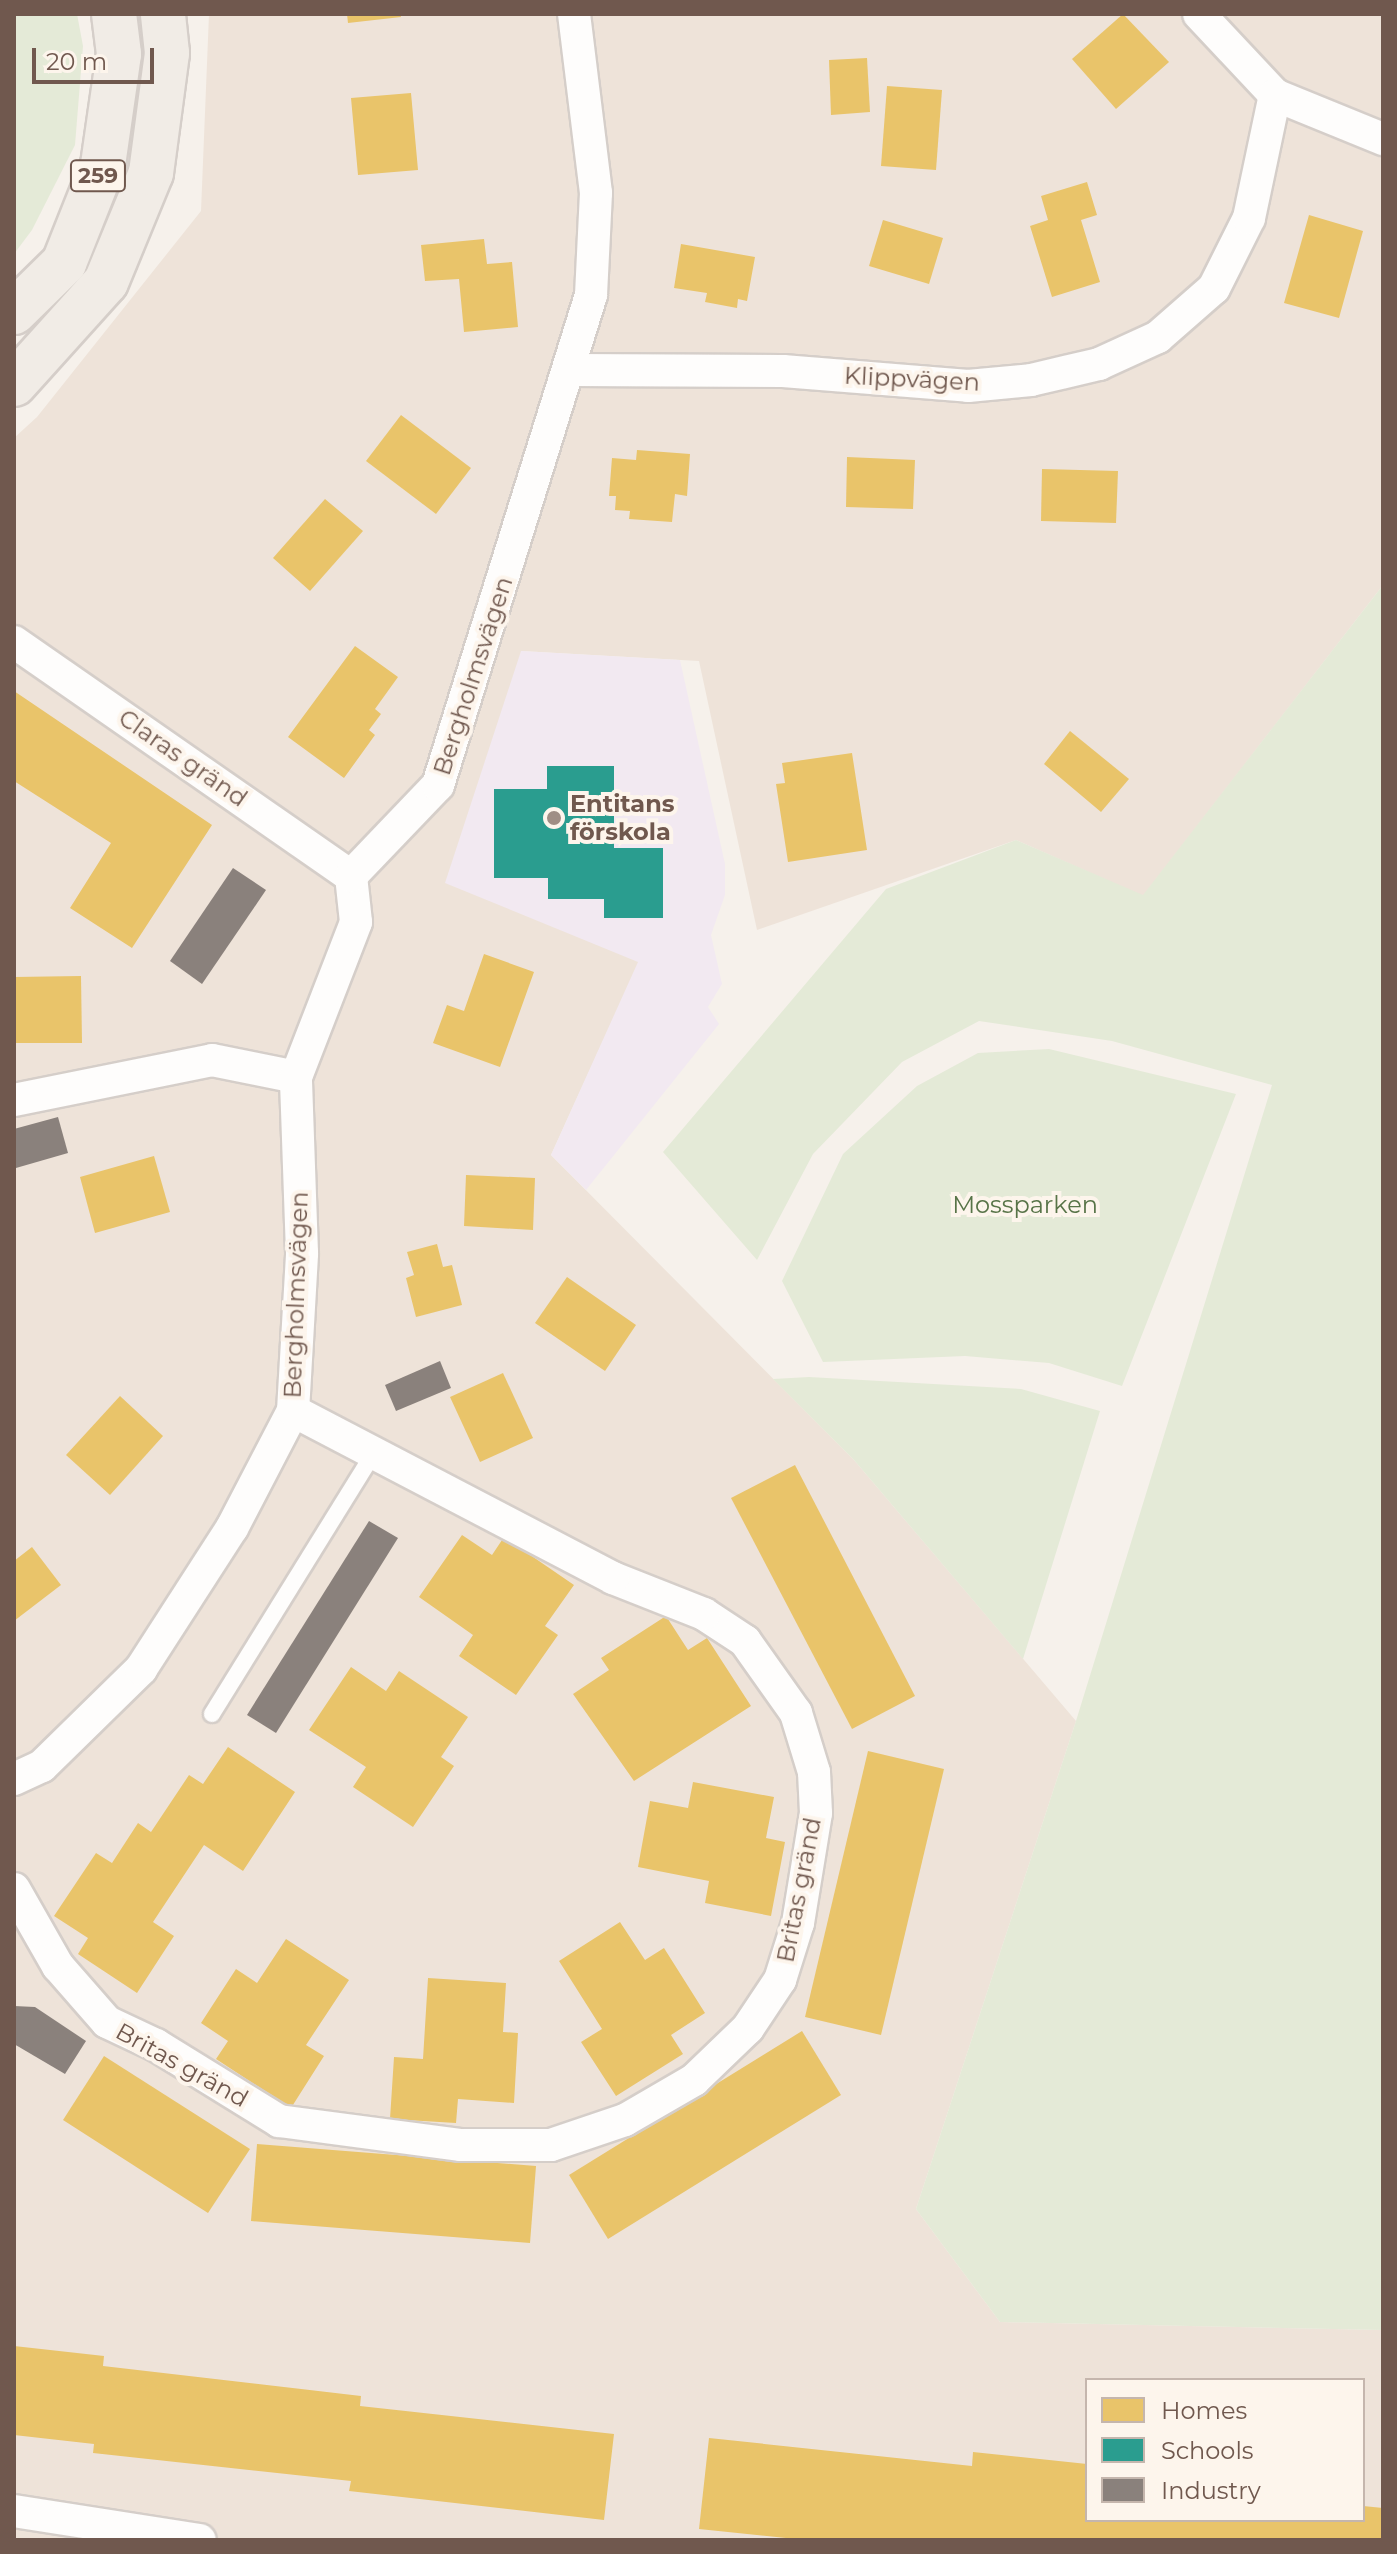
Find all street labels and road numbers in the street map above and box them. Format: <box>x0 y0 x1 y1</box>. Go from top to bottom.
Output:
road number: 259 <box>68 158 128 194</box>
street label: Klippvägen <box>843 361 981 397</box>
street label: Bergholmsvägen <box>427 573 519 779</box>
street label: Claras gränd <box>113 703 253 813</box>
street label: Bergholmsvägen <box>278 1191 314 1399</box>
street label: Britas gränd <box>771 1815 827 1965</box>
street label: Britas gränd <box>111 2017 253 2113</box>

